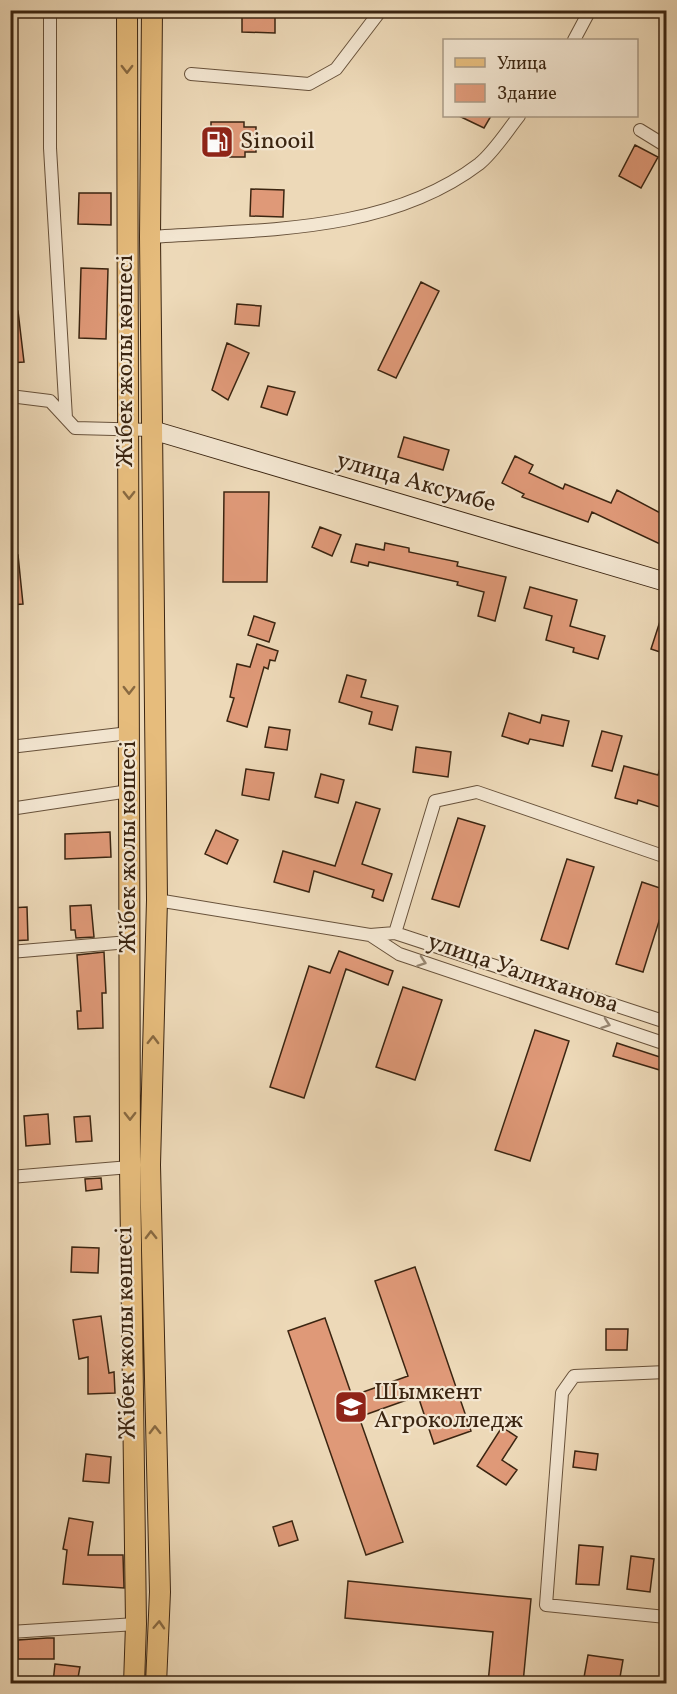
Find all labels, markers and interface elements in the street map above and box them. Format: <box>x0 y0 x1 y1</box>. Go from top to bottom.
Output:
legend <box>443 39 638 117</box>
text: Улица <box>497 52 547 77</box>
one-way arrow <box>121 64 133 73</box>
text: Здание <box>497 82 557 107</box>
fuel station icon: Sinooil <box>199 124 235 160</box>
place label: Sinooil <box>240 125 315 159</box>
street label: Жібек жолы көшесі <box>109 254 143 468</box>
street label: улица Аксумбе <box>332 444 500 522</box>
one-way arrow <box>123 490 135 499</box>
one-way arrow <box>123 685 135 694</box>
street label: Жібек жолы көшесі <box>112 740 146 954</box>
street label: улица Уалиханова <box>423 925 623 1023</box>
one-way arrow <box>416 954 427 967</box>
one-way arrow <box>600 1017 611 1029</box>
one-way arrow <box>146 1036 159 1045</box>
one-way arrow <box>123 1111 136 1120</box>
street label: Жібек жолы көшесі <box>108 1226 146 1440</box>
one-way arrow <box>145 1231 157 1240</box>
place label: Шымкент Агроколледж <box>374 1376 523 1438</box>
school or university icon: Шымкент Агроколледж <box>333 1389 369 1425</box>
one-way arrow <box>149 1426 161 1435</box>
one-way arrow <box>152 1621 165 1630</box>

